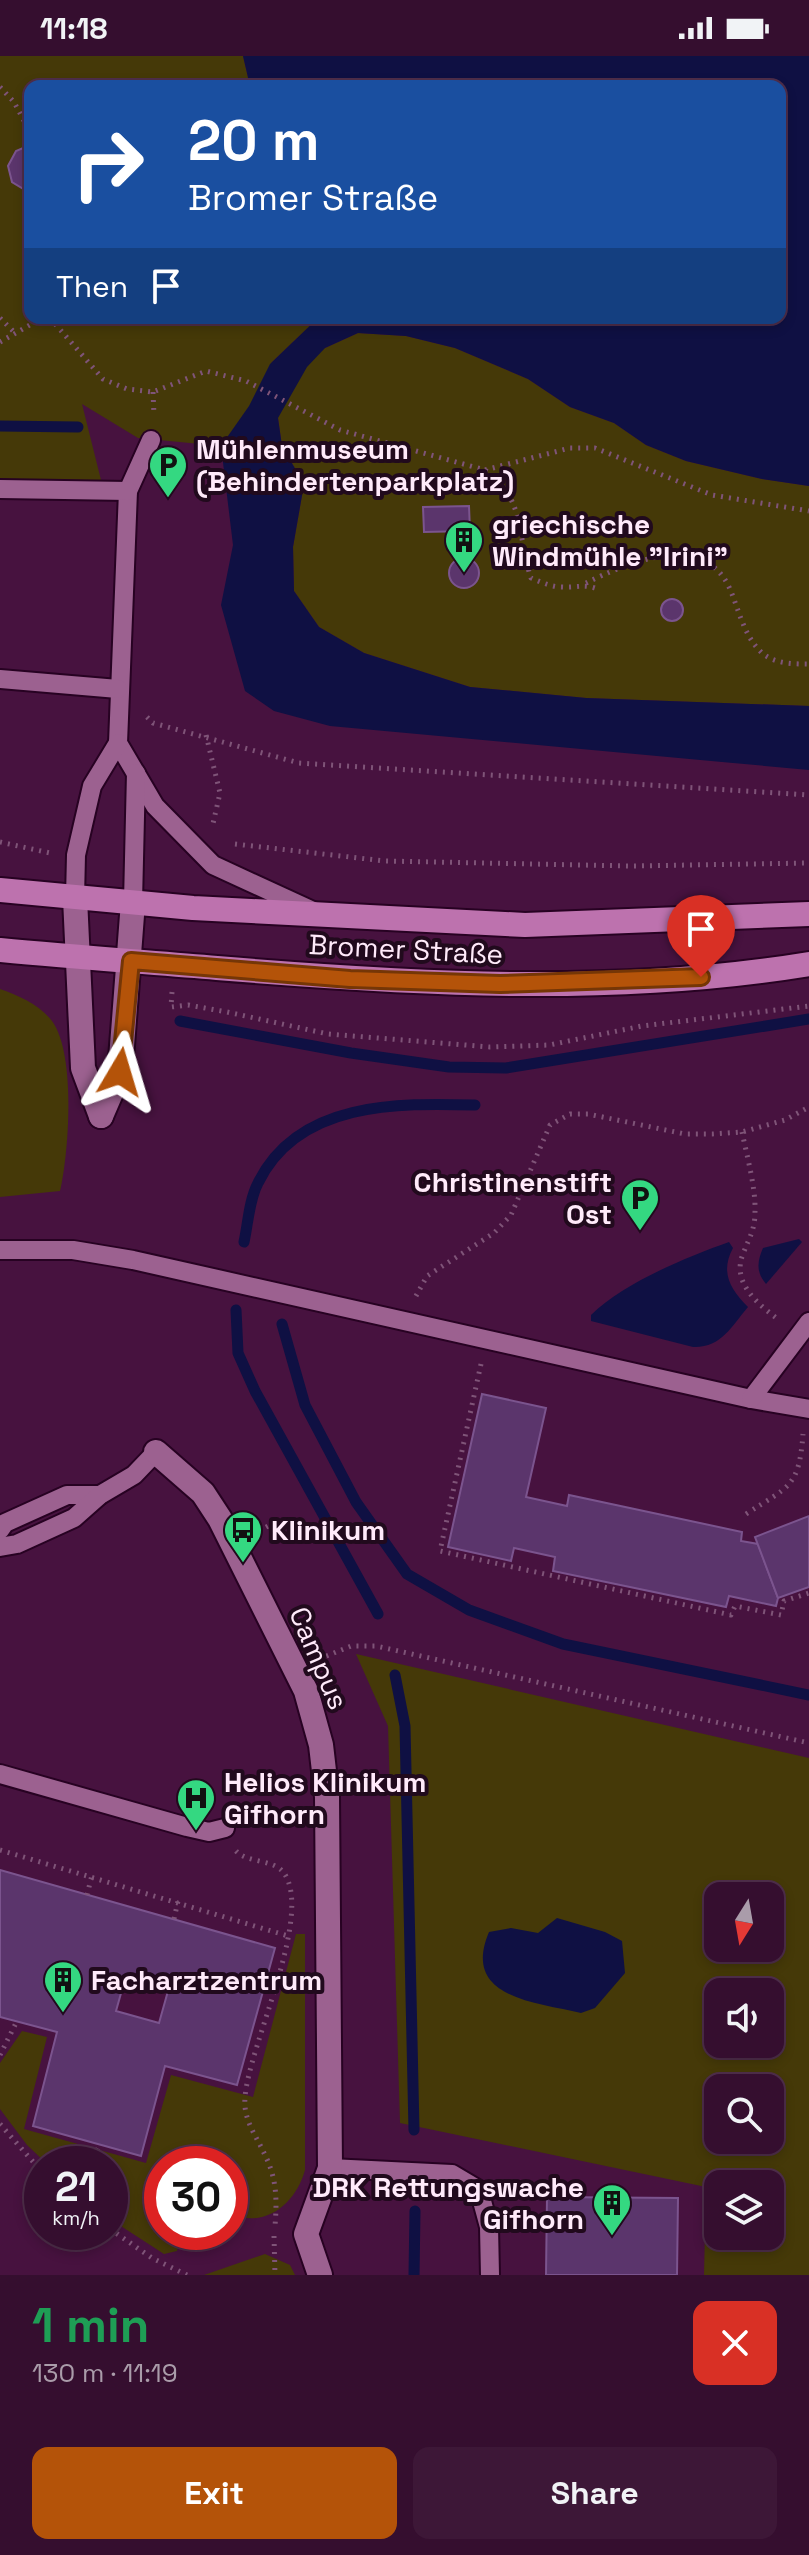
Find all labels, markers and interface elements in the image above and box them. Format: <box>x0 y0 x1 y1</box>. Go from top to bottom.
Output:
text: 11:18 <box>40 9 108 48</box>
text: 20 m <box>188 105 320 176</box>
icon: right <box>56 112 160 216</box>
text: Bromer Straße <box>188 175 438 221</box>
icon: arrive <box>144 264 188 308</box>
text: Then <box>56 267 128 306</box>
place label: Mühlenmuseum (Behindertenparkplatz) <box>196 431 514 499</box>
parking icon: Mühlenmuseum (Behindertenparkplatz) <box>147 444 189 499</box>
place label: griechische Windmühle "Irini" <box>492 506 728 574</box>
building icon: griechische Windmühle "Irini" <box>443 519 485 574</box>
pin <box>667 895 735 977</box>
icon: arrive <box>679 907 723 951</box>
street label: Bromer Straße <box>308 926 504 972</box>
position arrow <box>78 1030 162 1114</box>
place label: Christinenstift Ost <box>414 1164 612 1232</box>
parking icon: Christinenstift Ost <box>619 1177 661 1232</box>
bus stop icon: Klinikum <box>222 1509 264 1564</box>
place label: Klinikum <box>271 1512 385 1548</box>
street label: Campus <box>281 1601 357 1715</box>
place label: Helios Klinikum Gifhorn <box>224 1764 426 1832</box>
hospital icon: Helios Klinikum Gifhorn <box>175 1777 217 1832</box>
north arrow <box>704 1882 784 1962</box>
map controls <box>704 1882 784 2250</box>
building icon: Facharztzentrum <box>42 1959 84 2014</box>
place label: Facharztzentrum <box>91 1962 322 1998</box>
button: sound <box>704 1978 784 2058</box>
button: search <box>704 2074 784 2154</box>
speed limit sign: 30 <box>144 2146 248 2250</box>
text: 21 <box>55 2162 97 2213</box>
place label: DRK Rettungswache Gifhorn <box>313 2169 584 2237</box>
button: layers <box>704 2170 784 2250</box>
building icon: DRK Rettungswache Gifhorn <box>591 2182 633 2237</box>
text: km/h <box>52 2205 100 2231</box>
text: 1 min <box>32 2295 149 2356</box>
button: close <box>693 2301 777 2385</box>
text: 130 m · 11:19 <box>32 2356 178 2390</box>
button: Exit <box>32 2447 397 2539</box>
button: Share <box>413 2447 777 2539</box>

